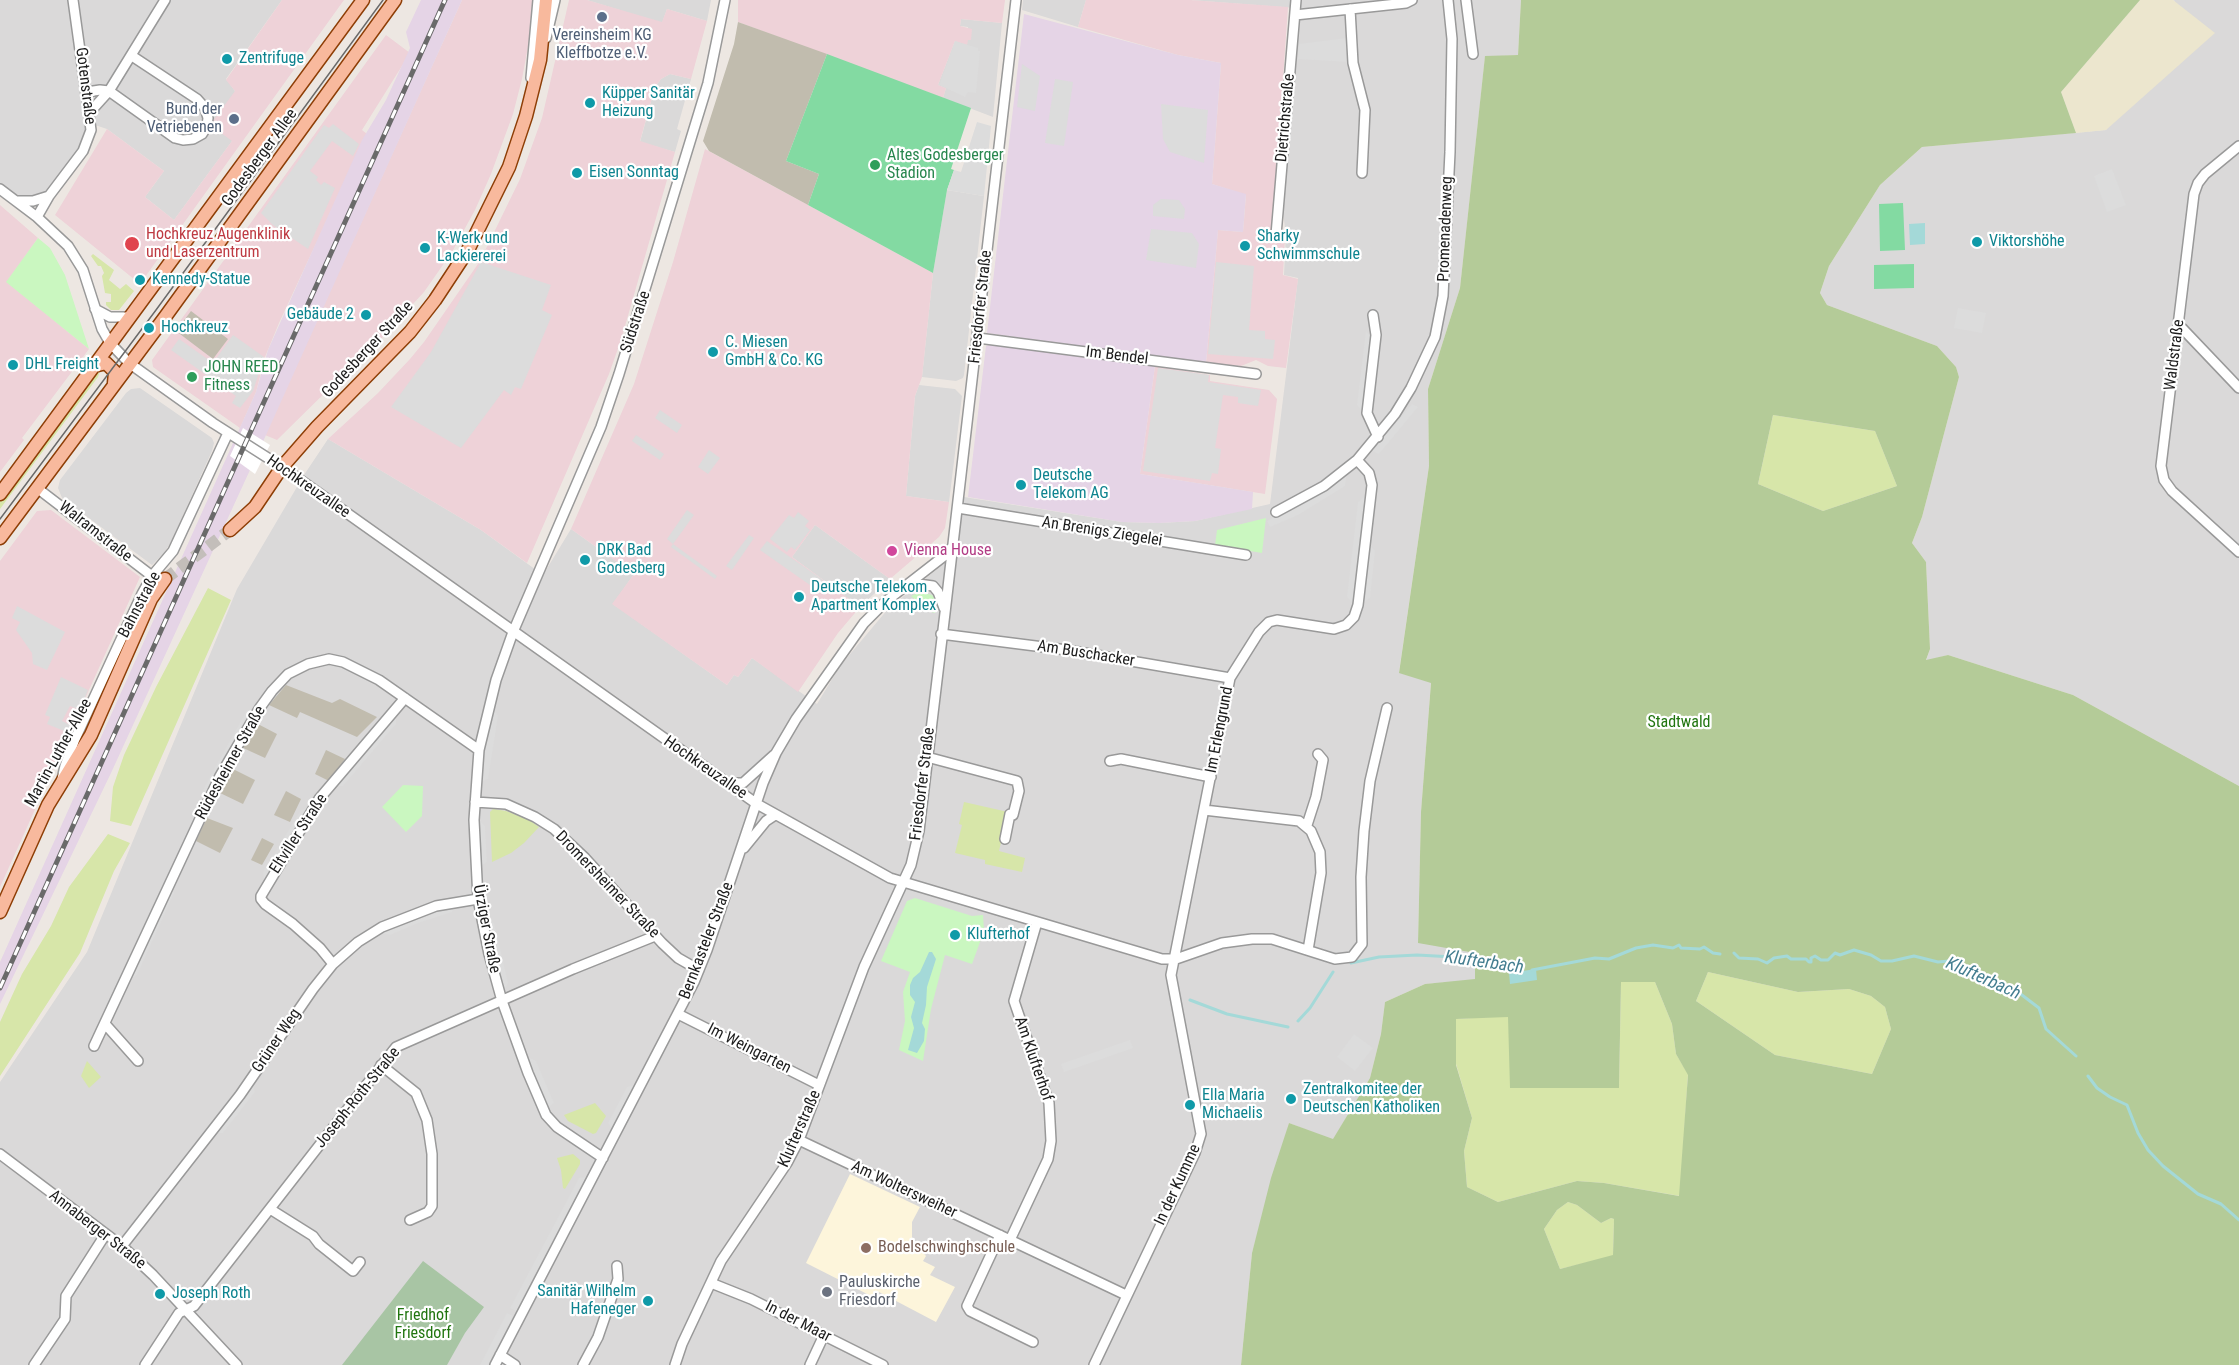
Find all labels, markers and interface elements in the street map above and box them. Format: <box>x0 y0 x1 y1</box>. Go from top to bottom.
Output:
marker: Vereinsheim KG Kleffbotze e.V. <box>595 10 609 24</box>
place label: Vereinsheim KG Kleffbotze e.V. <box>552 26 652 64</box>
street label: Gotenstraße <box>71 46 99 126</box>
place label: Zentrifuge <box>239 49 304 69</box>
marker: Zentrifuge <box>220 52 234 66</box>
street label: Dietrichstraße <box>1273 73 1299 163</box>
place label: Küpper Sanitär Heizung <box>602 84 695 122</box>
marker: Küpper Sanitär Heizung <box>583 96 597 110</box>
place label: Bund der Vetriebenen <box>147 100 222 138</box>
street label: Godesberger Allee <box>218 105 302 211</box>
marker: Bund der Vetriebenen <box>227 112 241 126</box>
place label: Altes Godesberger Stadion <box>887 146 1004 184</box>
marker: Altes Godesberger Stadion <box>868 158 882 172</box>
place label: Eisen Sonntag <box>589 163 679 183</box>
marker: Eisen Sonntag <box>570 166 584 180</box>
street label: Promenadenweg <box>1435 176 1457 282</box>
place label: Hochkreuz Augenklinik und Laserzentrum <box>146 225 290 263</box>
place label: Sharky Schwimmschule <box>1257 227 1360 265</box>
place label: K-Werk und Lackiererei <box>437 229 508 267</box>
place label: Viktorshöhe <box>1989 232 2065 252</box>
marker: Hochkreuz Augenklinik und Laserzentrum <box>123 235 141 253</box>
marker: Viktorshöhe <box>1970 235 1984 249</box>
marker: Sharky Schwimmschule <box>1238 239 1252 253</box>
marker: K-Werk und Lackiererei <box>418 241 432 255</box>
street label: Friesdorfer Straße <box>966 249 996 365</box>
place label: Kennedy-Statue <box>152 270 250 290</box>
marker: Kennedy-Statue <box>133 273 147 287</box>
street label: Südstraße <box>617 289 655 355</box>
street label: Godesberger Straße <box>318 298 418 402</box>
place label: Gebäude 2 <box>287 305 354 325</box>
marker: Gebäude 2 <box>359 308 373 322</box>
place label: Hochkreuz <box>161 318 228 338</box>
street label: Waldstraße <box>2161 318 2189 392</box>
marker: Hochkreuz <box>142 321 156 335</box>
place label: C. Miesen GmbH & Co. KG <box>725 333 823 371</box>
street label: Im Bendel <box>1085 343 1149 369</box>
marker: C. Miesen GmbH & Co. KG <box>706 345 720 359</box>
place label: DHL Freight <box>25 355 99 375</box>
marker: DHL Freight <box>6 358 20 372</box>
place label: JOHN REED Fitness <box>204 358 278 396</box>
marker: JOHN REED Fitness <box>185 370 199 384</box>
street label: Hochkreuzallee <box>263 451 353 523</box>
place label: Deutsche Telekom AG <box>1033 466 1109 504</box>
marker: Deutsche Telekom AG <box>1014 478 1028 492</box>
street label: Walramstraße <box>55 497 135 567</box>
street label: An Brenigs Ziegelei <box>1040 513 1164 551</box>
place label: DRK Bad Godesberg <box>597 541 665 579</box>
place label: Vienna House <box>904 541 991 561</box>
marker: Vienna House <box>885 544 899 558</box>
marker: DRK Bad Godesberg <box>578 553 592 567</box>
street label: Bahnstraße <box>115 569 165 641</box>
place label: Deutsche Telekom Apartment Komplex <box>811 578 936 616</box>
marker: Deutsche Telekom Apartment Komplex <box>792 590 806 604</box>
street label: Am Buschacker <box>1036 637 1136 671</box>
street label: Im Erlengrund <box>1202 685 1238 775</box>
street label: Martin-Luther-Allee <box>21 696 97 810</box>
street label: Rüdesheimer Straße <box>192 703 270 823</box>
park label: Stadtwald <box>1647 713 1711 733</box>
street label: Friesdorfer Straße <box>907 726 939 842</box>
street label: Hochkreuzallee <box>660 732 750 804</box>
street label: Eltviller Straße <box>266 790 332 878</box>
street label: Dromersheimer Straße <box>551 827 663 943</box>
street label: Bernkasteler Straße <box>676 880 738 1002</box>
street label: Ürziger Straße <box>468 883 504 975</box>
place label: Klufterhof <box>967 925 1030 945</box>
marker: Klufterhof <box>948 928 962 942</box>
water label: Klufterbach <box>1443 947 1525 979</box>
water label: Klufterbach <box>1942 953 2024 1005</box>
street label: Grüner Weg <box>249 1005 305 1077</box>
street label: Am Klufterhof <box>1010 1014 1056 1104</box>
street label: Im Weingarten <box>704 1020 794 1078</box>
street label: Joseph-Roth-Straße <box>311 1044 405 1152</box>
place label: Zentralkomitee der Deutschen Katholiken <box>1303 1080 1440 1118</box>
place label: Ella Maria Michaelis <box>1202 1086 1265 1124</box>
street label: Klufterstraße <box>774 1087 826 1171</box>
marker: Zentralkomitee der Deutschen Katholiken <box>1284 1092 1298 1106</box>
marker: Ella Maria Michaelis <box>1183 1098 1197 1112</box>
street label: In der Kumme <box>1151 1141 1205 1229</box>
street label: Am Woltersweiher <box>848 1157 960 1223</box>
street label: Annaberger Straße <box>45 1186 149 1274</box>
place label: Bodelschwinghschule <box>878 1238 1015 1258</box>
marker: Bodelschwinghschule <box>859 1241 873 1255</box>
place label: Pauluskirche Friesdorf <box>839 1273 920 1311</box>
place label: Sanitär Wilhelm Hafeneger <box>537 1282 636 1320</box>
place label: Joseph Roth <box>172 1284 251 1304</box>
marker: Pauluskirche Friesdorf <box>820 1285 834 1299</box>
marker: Joseph Roth <box>153 1287 167 1301</box>
marker: Sanitär Wilhelm Hafeneger <box>641 1294 655 1308</box>
street label: In der Maar <box>762 1297 834 1347</box>
park label: Friedhof Friesdorf <box>395 1306 451 1344</box>

